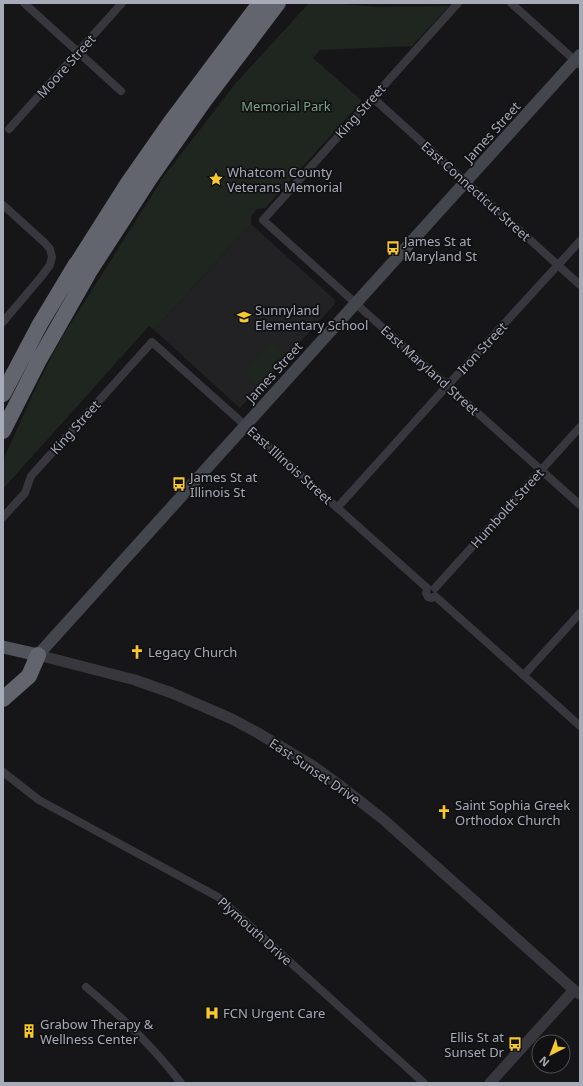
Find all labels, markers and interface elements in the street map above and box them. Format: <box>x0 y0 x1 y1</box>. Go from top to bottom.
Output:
street label: Moore Street <box>33 30 100 102</box>
street label: King Street <box>331 80 389 142</box>
park label: Memorial Park <box>241 97 331 115</box>
street label: James Street <box>458 97 524 168</box>
street label: East Connecticut Street <box>417 137 535 245</box>
place label: Whatcom County Veterans Memorial <box>227 163 342 196</box>
place icon: Whatcom County Veterans Memorial <box>208 171 224 187</box>
place label: James St at Maryland St <box>402 232 477 265</box>
bus stop icon: James St at Maryland St <box>385 240 401 256</box>
place label: Sunnyland Elementary School <box>255 301 368 334</box>
school or university icon: Sunnyland Elementary School <box>236 309 252 325</box>
street label: Iron Street <box>453 318 511 378</box>
street label: East Maryland Street <box>377 321 483 419</box>
street label: James Street <box>240 337 306 408</box>
street label: King Street <box>46 396 104 458</box>
street label: East Illinois Street <box>244 422 337 508</box>
street label: Humboldt Street <box>466 464 548 552</box>
place label: James St at Illinois St <box>188 468 257 501</box>
bus stop icon: James St at Illinois St <box>171 476 187 492</box>
place label: Legacy Church <box>148 643 237 661</box>
church icon: Legacy Church <box>129 644 145 660</box>
street label: East Sunset Drive <box>266 734 364 808</box>
place label: Saint Sophia Greek Orthodox Church <box>455 796 570 829</box>
church icon: Saint Sophia Greek Orthodox Church <box>436 804 452 820</box>
street label: Plymouth Drive <box>214 893 296 969</box>
place label: FCN Urgent Care <box>223 1004 325 1022</box>
hospital icon: FCN Urgent Care <box>204 1005 220 1021</box>
place label: Grabow Therapy & Wellness Center <box>40 1015 154 1048</box>
building icon: Grabow Therapy & Wellness Center <box>21 1023 37 1039</box>
place label: Ellis St at Sunset Dr <box>444 1028 505 1061</box>
north arrow <box>531 1034 571 1074</box>
bus stop icon: Ellis St at Sunset Dr <box>507 1036 523 1052</box>
text: N <box>536 1053 552 1070</box>

